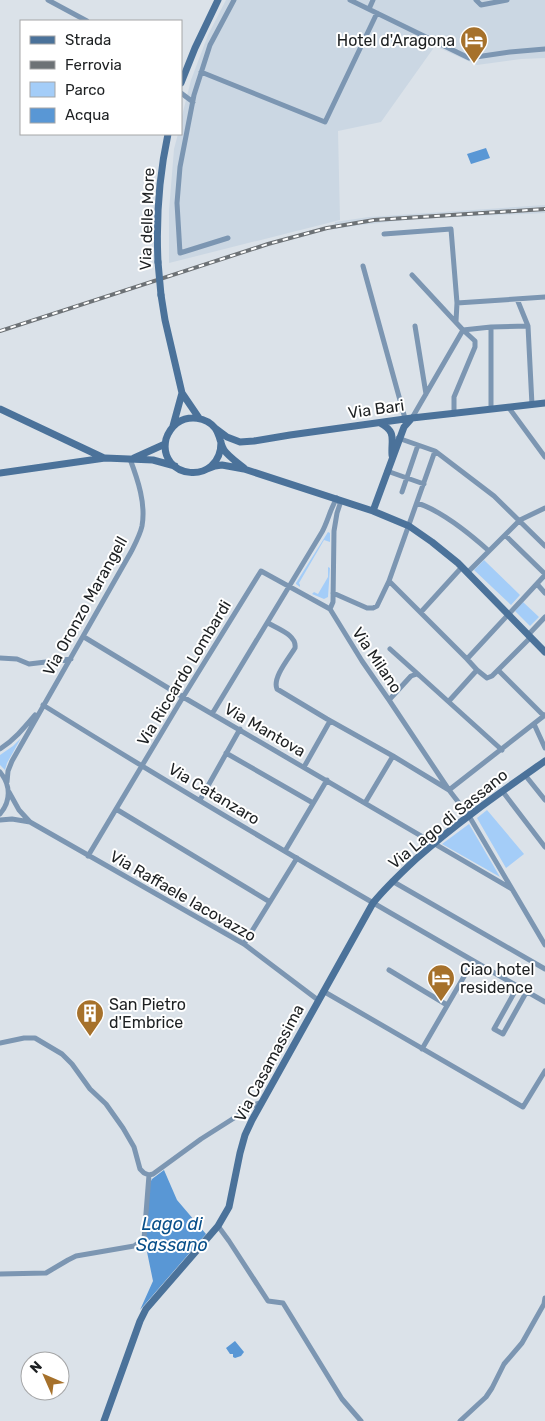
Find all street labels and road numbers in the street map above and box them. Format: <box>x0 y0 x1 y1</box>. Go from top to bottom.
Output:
street label: Via delle More <box>136 167 158 271</box>
street label: Via Bari <box>347 396 405 422</box>
street label: Via Oronzo Marangell <box>39 533 131 679</box>
street label: Via Riccardo Lombardi <box>133 597 235 749</box>
street label: Via Milano <box>348 624 406 696</box>
street label: Via Mantova <box>221 699 309 761</box>
street label: Via Catanzaro <box>165 759 263 829</box>
street label: Via Lago di Sassano <box>385 765 511 873</box>
street label: Via Raffaele Iacovazzo <box>107 846 259 946</box>
street label: Via Casamassima <box>230 1001 308 1125</box>

